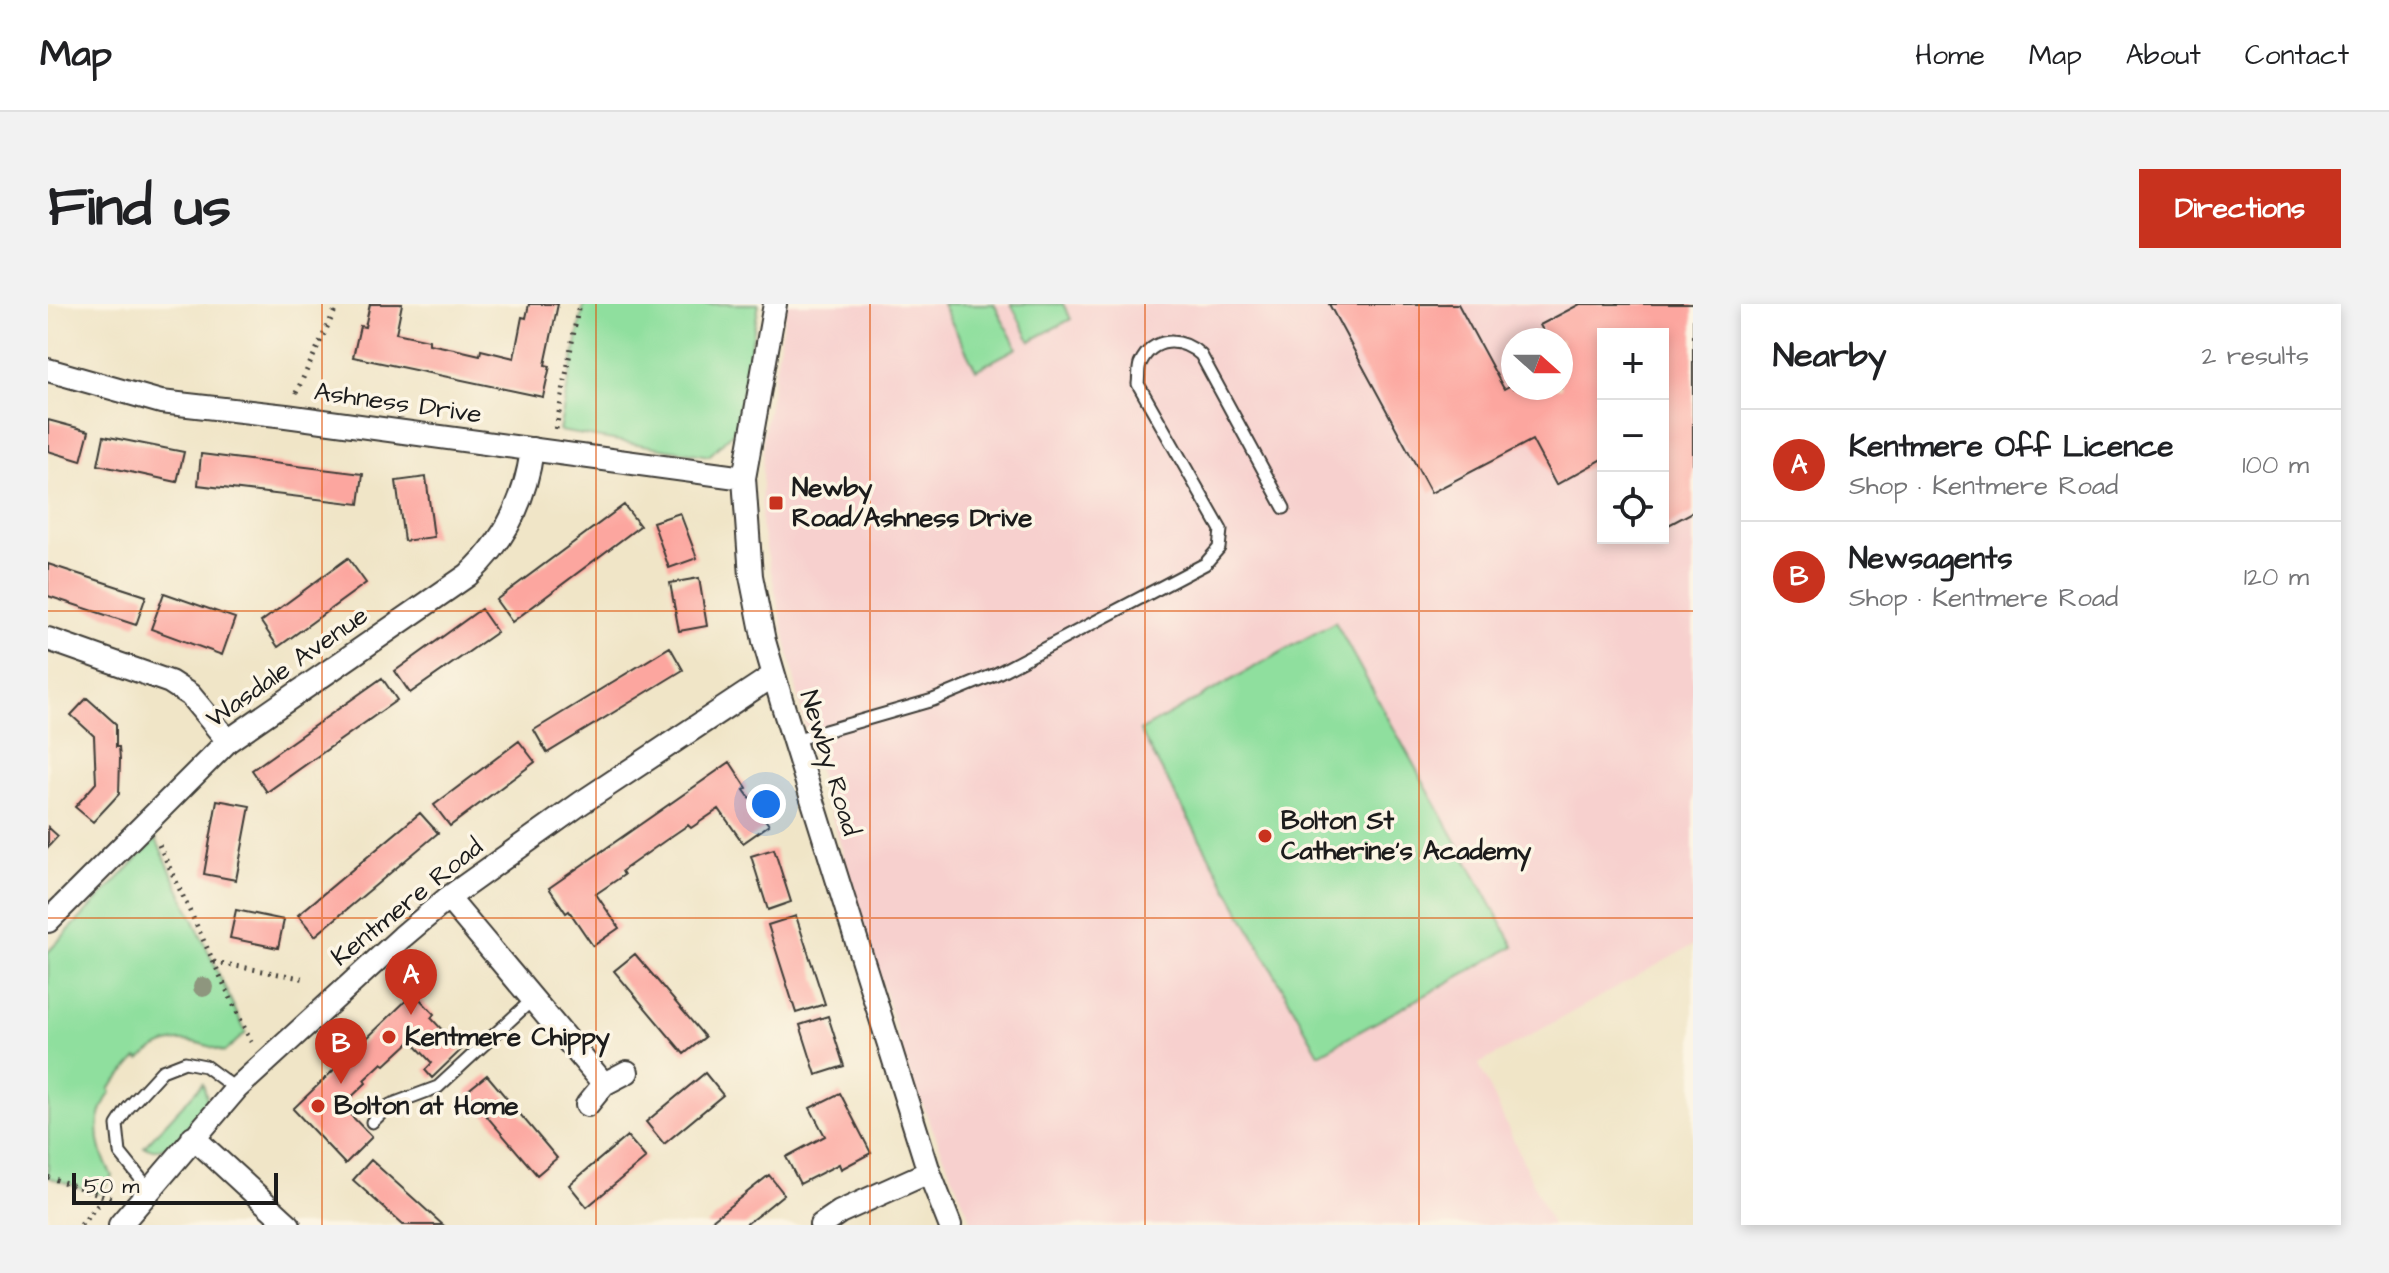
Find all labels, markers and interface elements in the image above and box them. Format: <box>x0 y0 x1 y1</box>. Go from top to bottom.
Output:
text: Map <box>40 29 112 81</box>
text: Home <box>1915 36 1985 75</box>
text: Map <box>2029 36 2082 75</box>
text: About <box>2126 36 2201 75</box>
text: Contact <box>2245 36 2349 75</box>
text: Find us <box>48 169 231 247</box>
button: Directions <box>2139 169 2341 248</box>
north arrow <box>1501 328 1573 400</box>
map controls <box>1597 328 1669 544</box>
button: + <box>1597 328 1669 400</box>
text: Nearby <box>1773 332 1887 380</box>
text: 2 results <box>2201 338 2309 374</box>
street label: Ashness Drive <box>312 373 484 433</box>
button: − <box>1597 400 1669 472</box>
text: Kentmere Off Licence <box>1849 426 2173 468</box>
text: A <box>1791 447 1807 483</box>
text: 100 m <box>2242 447 2309 483</box>
text: Shop · Kentmere Road <box>1849 468 2118 504</box>
place label: Newby Road/Ashness Drive <box>792 470 1032 536</box>
button: locate <box>1597 472 1669 544</box>
marker: Newby Road/Ashness Drive <box>767 494 785 512</box>
text: Newsagents <box>1849 538 2013 580</box>
text: B <box>1790 559 1808 595</box>
text: 120 m <box>2244 559 2309 595</box>
text: Shop · Kentmere Road <box>1849 580 2118 616</box>
street label: Wasdale Avenue <box>199 598 375 736</box>
street label: Newby Road <box>789 686 869 841</box>
your location <box>746 784 786 824</box>
place label: Bolton St Catherine's Academy <box>1281 803 1532 872</box>
marker: Bolton St Catherine's Academy <box>1256 827 1274 845</box>
street label: Kentmere Road <box>323 829 491 975</box>
pin: A <box>385 949 437 1015</box>
pin: B <box>315 1018 367 1084</box>
place label: Kentmere Chippy <box>405 1019 611 1058</box>
marker: Kentmere Chippy <box>380 1028 398 1046</box>
place label: Bolton at Home <box>334 1088 519 1124</box>
marker: Bolton at Home <box>309 1097 327 1115</box>
scale bar <box>72 1169 278 1205</box>
text: 50 m <box>84 1171 139 1202</box>

